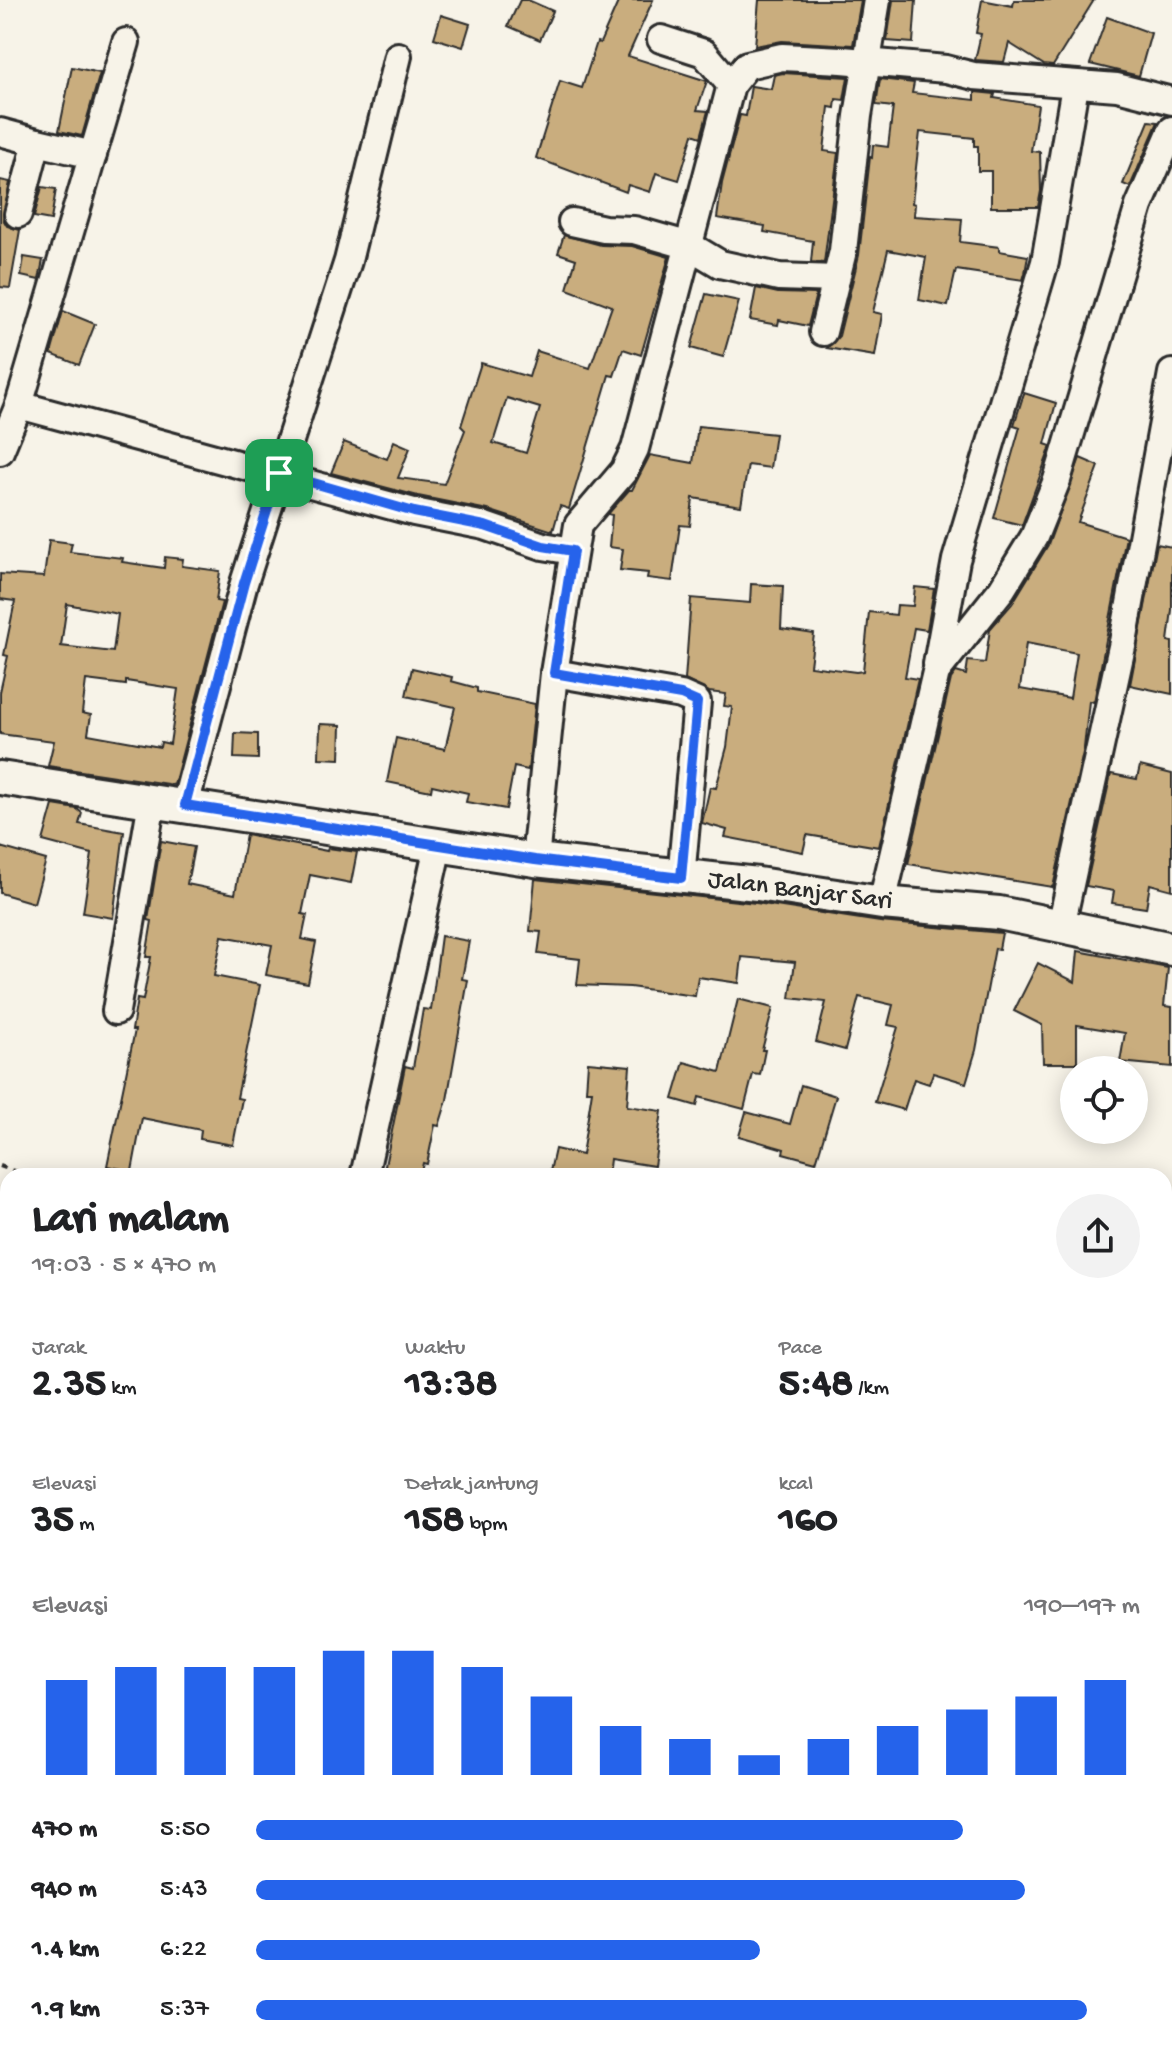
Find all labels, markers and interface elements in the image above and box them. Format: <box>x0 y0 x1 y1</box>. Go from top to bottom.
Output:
pin <box>245 439 313 507</box>
icon: arrive <box>257 451 301 495</box>
street label: Jalan Banjar Sari <box>706 865 894 919</box>
map controls <box>1060 1056 1148 1144</box>
button: locate <box>1060 1056 1148 1144</box>
button: share <box>1056 1194 1140 1278</box>
text: Lari malam <box>32 1195 229 1247</box>
text: 19:03 · 5 × 470 m <box>32 1251 216 1282</box>
text: Jarak <box>32 1336 86 1362</box>
text: Waktu <box>405 1336 465 1362</box>
text: Pace <box>779 1336 822 1362</box>
text: 2.35 <box>32 1362 106 1409</box>
text: 13:38 <box>405 1362 497 1409</box>
text: 5:48 <box>779 1362 853 1409</box>
text: km <box>106 1376 137 1402</box>
text: /km <box>853 1376 889 1402</box>
text: Elevasi <box>32 1472 97 1498</box>
text: Detak jantung <box>405 1472 539 1498</box>
text: kcal <box>779 1472 813 1498</box>
text: 35 <box>32 1498 74 1545</box>
text: 158 <box>405 1498 464 1545</box>
text: 160 <box>779 1498 838 1545</box>
text: m <box>74 1512 95 1538</box>
text: bpm <box>464 1512 508 1538</box>
text: Elevasi <box>32 1592 108 1623</box>
text: 190–197 m <box>1024 1592 1140 1623</box>
text: 470 m <box>32 1815 97 1846</box>
text: 5:50 <box>160 1815 210 1846</box>
text: 940 m <box>32 1875 97 1906</box>
text: 5:43 <box>160 1875 208 1906</box>
text: 1.4 km <box>32 1935 99 1966</box>
text: 6:22 <box>160 1935 207 1966</box>
text: 1.9 km <box>32 1995 100 2026</box>
text: 5:37 <box>160 1995 209 2026</box>

